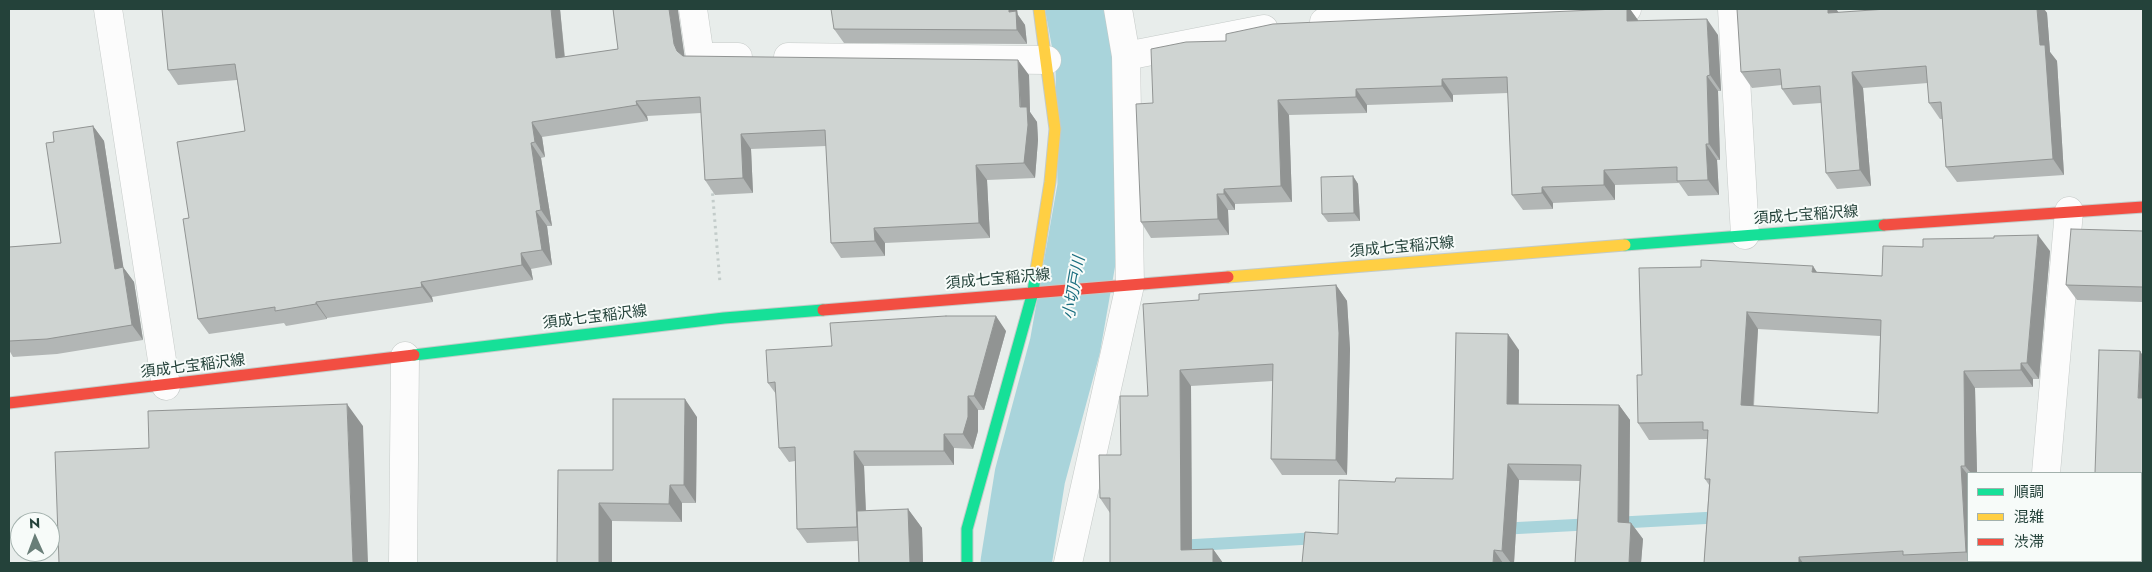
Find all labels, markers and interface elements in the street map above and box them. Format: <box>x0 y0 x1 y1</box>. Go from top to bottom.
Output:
street label: 須成七宝稲沢線 <box>1753 203 1859 229</box>
street label: 須成七宝稲沢線 <box>1349 234 1455 262</box>
water label: 小切戸川 <box>1060 255 1090 321</box>
street label: 須成七宝稲沢線 <box>945 266 1051 294</box>
street label: 須成七宝稲沢線 <box>542 303 648 333</box>
street label: 須成七宝稲沢線 <box>140 352 246 382</box>
legend <box>1967 472 2142 562</box>
text: 順調 <box>2014 481 2044 503</box>
text: 混雑 <box>2014 506 2044 528</box>
north arrow <box>10 512 60 562</box>
text: N <box>29 513 40 533</box>
text: 渋滞 <box>2014 531 2044 553</box>

